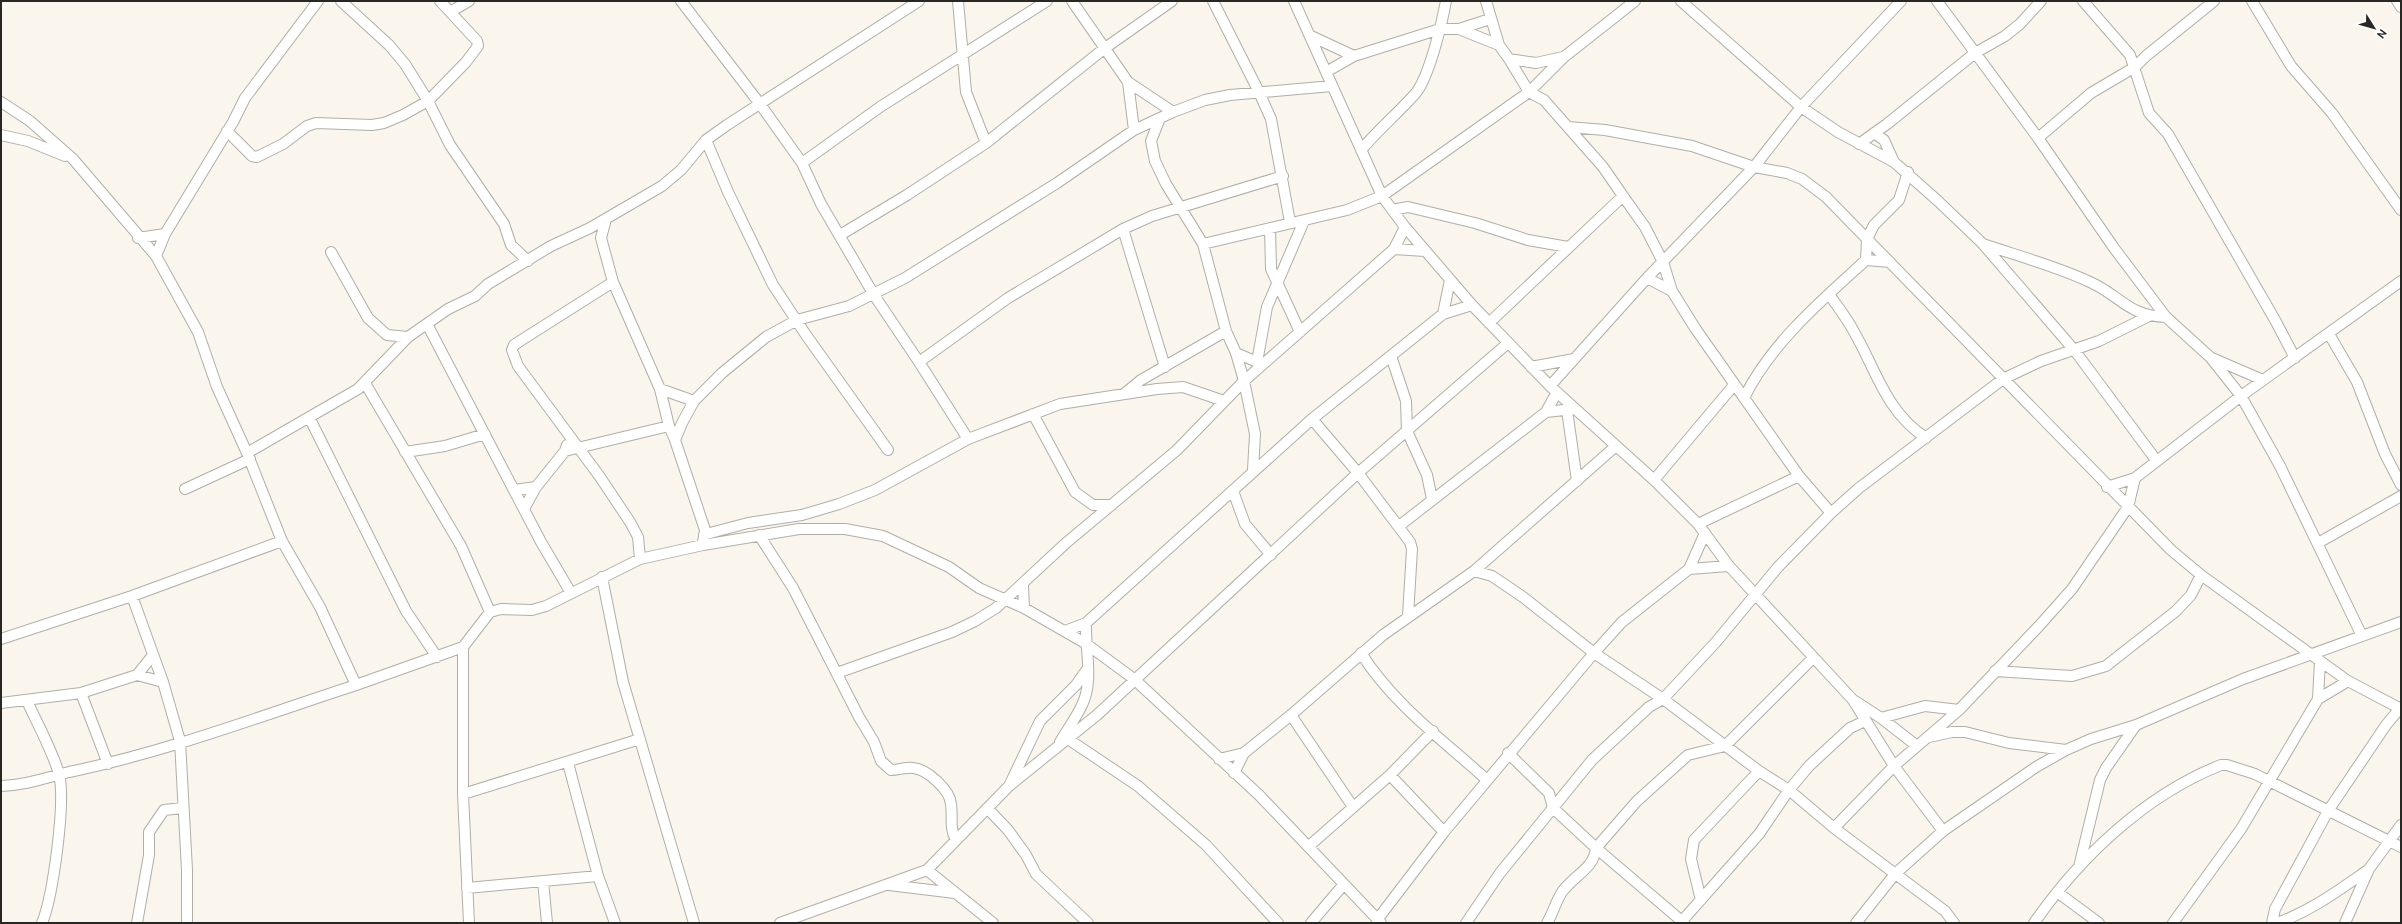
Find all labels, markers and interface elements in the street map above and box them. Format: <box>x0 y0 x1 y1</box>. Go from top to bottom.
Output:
north arrow <box>2354 8 2394 48</box>
text: N <box>2375 27 2389 41</box>

